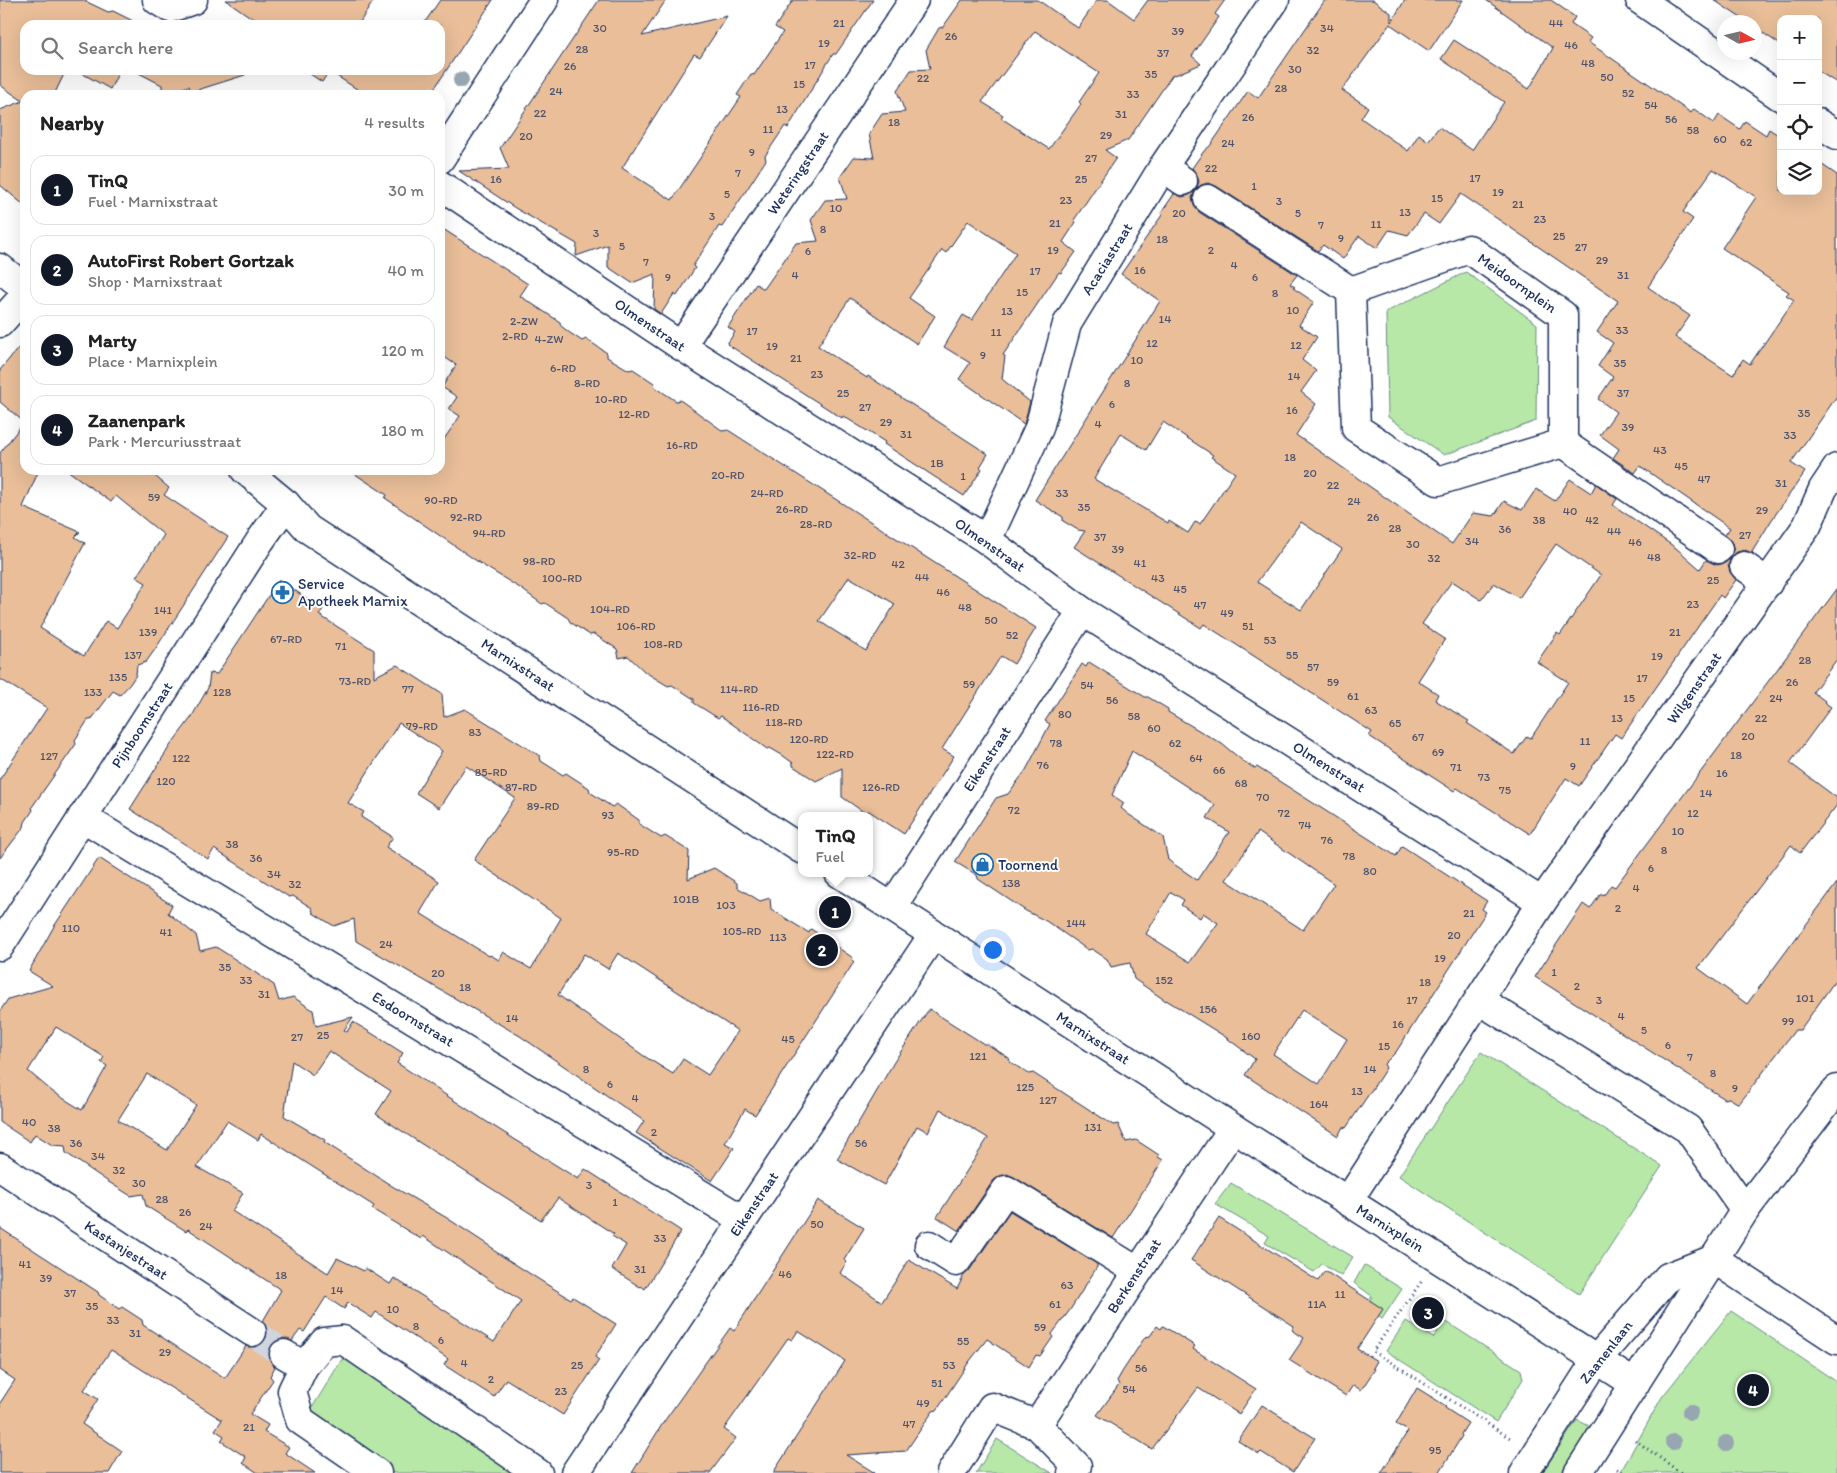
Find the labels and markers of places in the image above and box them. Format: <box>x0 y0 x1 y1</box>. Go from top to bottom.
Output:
place label: Service Apotheek Marnix <box>298 575 408 610</box>
pharmacy icon: Service Apotheek Marnix <box>270 581 294 605</box>
shop icon: Toornend <box>970 853 994 877</box>
place label: Toornend <box>998 856 1059 874</box>
pin: 1 <box>819 893 851 931</box>
pin: 2 <box>806 931 838 969</box>
pin: 3 <box>1412 1294 1444 1332</box>
pin: 4 <box>1737 1371 1769 1409</box>

